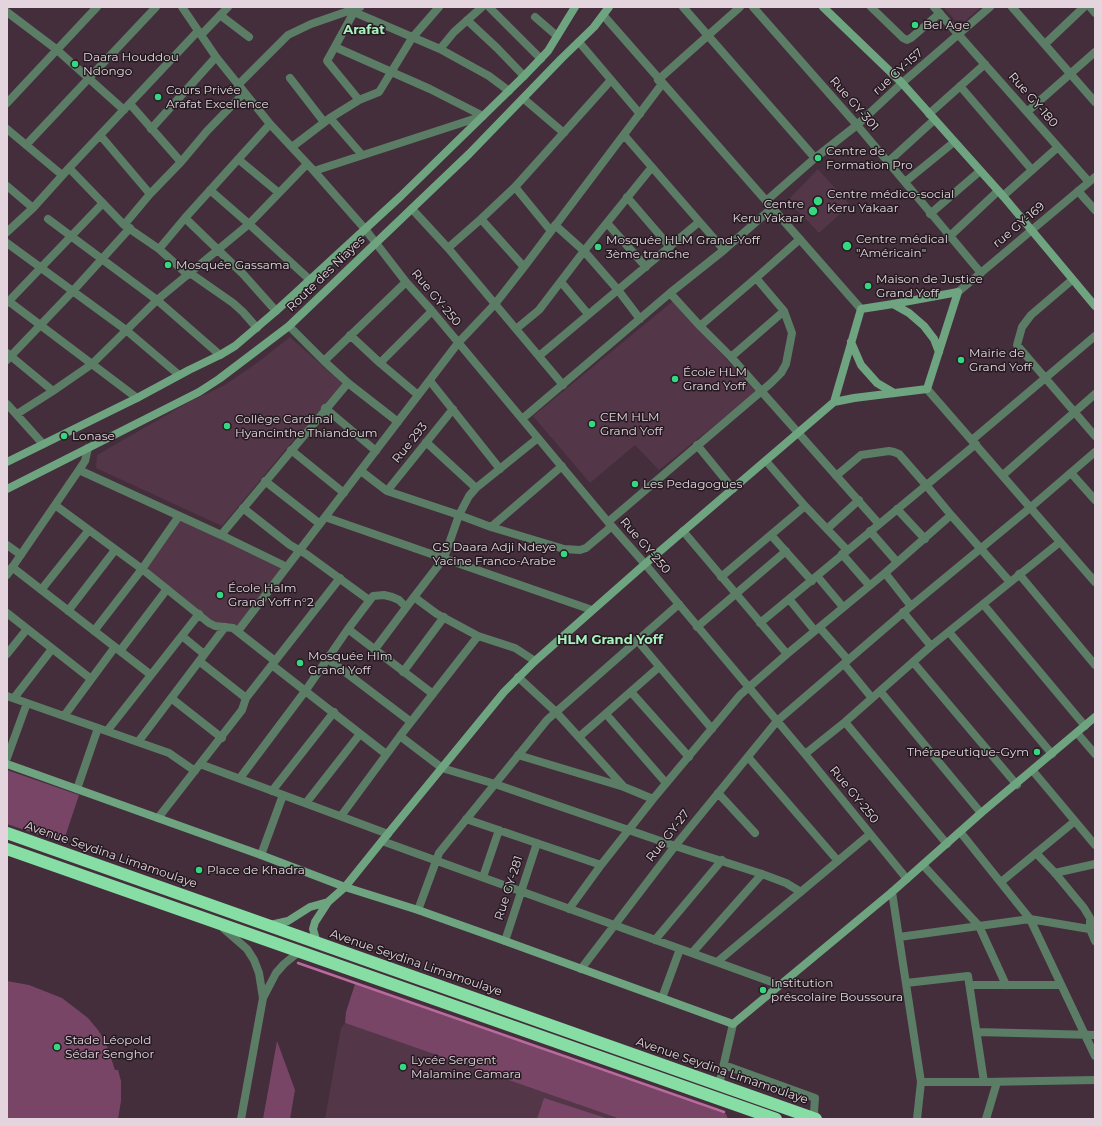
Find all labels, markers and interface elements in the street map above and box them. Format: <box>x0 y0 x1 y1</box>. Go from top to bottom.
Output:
place label: Bel Age <box>923 18 970 32</box>
marker: Bel Age <box>910 20 920 30</box>
district label: Arafat <box>343 22 385 38</box>
street label: rue GY-157 <box>870 46 926 98</box>
place label: Daara Houddou Ndongo <box>83 50 179 78</box>
marker: Daara Houddou Ndongo <box>70 59 80 69</box>
street label: Rue GY-180 <box>1005 70 1061 130</box>
street label: Rue GY-301 <box>827 74 881 134</box>
place label: Cours Privée Arafat Excellence <box>166 83 269 111</box>
marker: Cours Privée Arafat Excellence <box>153 92 163 102</box>
place label: Centre de Formation Pro <box>826 144 913 172</box>
marker: Centre de Formation Pro <box>813 153 823 163</box>
place label: Centre médico-social Keru Yakaar <box>827 187 954 215</box>
marker: Centre médico-social Keru Yakaar <box>812 195 824 207</box>
place label: Centre Keru Yakaar <box>733 197 804 225</box>
street label: rue GY-169 <box>990 199 1048 251</box>
marker: Centre Keru Yakaar <box>807 205 819 217</box>
place label: Centre médical "Américain" <box>856 232 948 260</box>
street label: Route des Niayes <box>284 233 368 315</box>
place label: Mosquée HLM Grand-Yoff 3ème tranche <box>606 233 760 261</box>
marker: Centre médical "Américain" <box>841 240 853 252</box>
marker: Mosquée HLM Grand-Yoff 3ème tranche <box>593 242 603 252</box>
place label: Mosquée Gassama <box>176 258 290 272</box>
marker: Mosquée Gassama <box>163 260 173 270</box>
street label: Rue GY-250 <box>408 267 464 329</box>
place label: Maison de Justice Grand Yoff <box>876 272 983 300</box>
marker: Maison de Justice Grand Yoff <box>863 281 873 291</box>
place label: Mairie de Grand Yoff <box>969 346 1032 374</box>
marker: Mairie de Grand Yoff <box>956 355 966 365</box>
place label: École HLM Grand Yoff <box>683 365 747 393</box>
marker: École HLM Grand Yoff <box>670 374 680 384</box>
place label: CEM HLM Grand Yoff <box>600 410 663 438</box>
place label: Collège Cardinal Hyancinthe Thiandoum <box>235 412 377 440</box>
marker: CEM HLM Grand Yoff <box>587 419 597 429</box>
street label: Rue 293 <box>389 420 431 466</box>
marker: Collège Cardinal Hyancinthe Thiandoum <box>222 421 232 431</box>
place label: Lonase <box>72 429 115 443</box>
marker: Lonase <box>59 431 69 441</box>
place label: Les Pedagogues <box>643 477 742 491</box>
marker: Les Pedagogues <box>630 479 640 489</box>
street label: Rue GY-250 <box>617 515 673 577</box>
place label: GS Daara Adji Ndeye Yacine Franco-Arabe <box>433 540 556 568</box>
marker: GS Daara Adji Ndeye Yacine Franco-Arabe <box>559 549 569 559</box>
place label: École Halm Grand Yoff n°2 <box>228 581 314 609</box>
marker: École Halm Grand Yoff n°2 <box>215 590 225 600</box>
district label: HLM Grand Yoff <box>557 632 663 648</box>
place label: Mosquée Hlm Grand Yoff <box>308 649 392 677</box>
marker: Mosquée Hlm Grand Yoff <box>295 658 305 668</box>
place label: Thérapeutique-Gym <box>907 745 1029 759</box>
marker: Thérapeutique-Gym <box>1032 747 1042 757</box>
street label: Rue GY-250 <box>826 763 882 827</box>
street label: Rue GY-27 <box>643 807 693 865</box>
street label: Avenue Seydina Limamoulaye <box>23 819 199 891</box>
street label: Rue GY-281 <box>492 854 526 922</box>
place label: Place de Khadra <box>207 863 305 877</box>
marker: Place de Khadra <box>194 865 204 875</box>
street label: Avenue Seydina Limamoulaye <box>328 927 504 999</box>
place label: Institution préscolaire Boussoura <box>771 976 903 1004</box>
marker: Institution préscolaire Boussoura <box>758 985 768 995</box>
place label: Stade Léopold Sédar Senghor <box>65 1033 154 1061</box>
street label: Avenue Seydina Limamoulaye <box>634 1035 810 1107</box>
marker: Stade Léopold Sédar Senghor <box>52 1042 62 1052</box>
place label: Lycée Sergent Malamine Camara <box>411 1053 521 1081</box>
marker: Lycée Sergent Malamine Camara <box>398 1062 408 1072</box>

